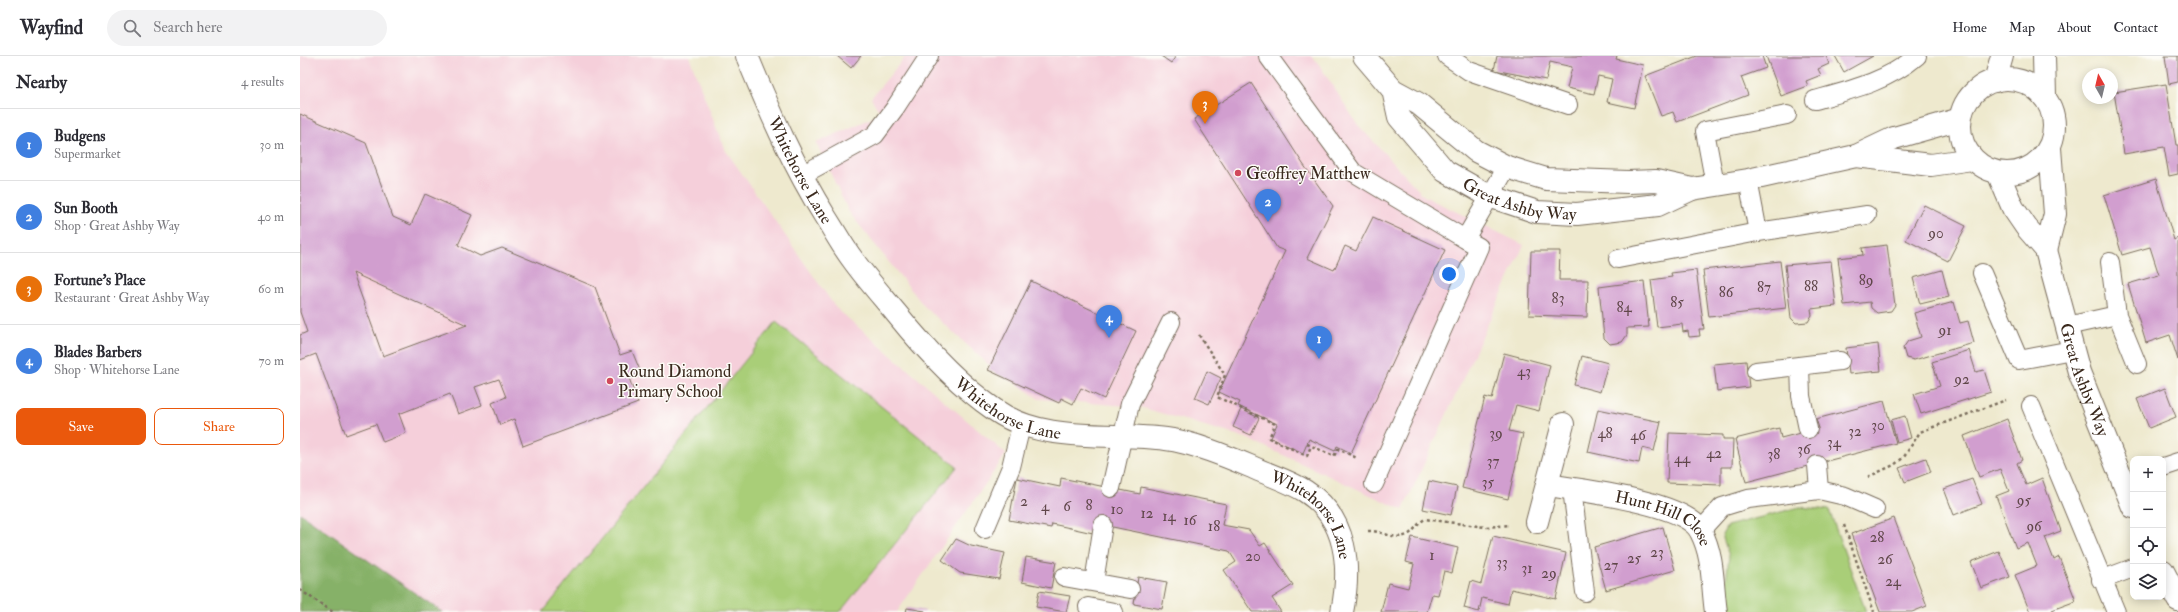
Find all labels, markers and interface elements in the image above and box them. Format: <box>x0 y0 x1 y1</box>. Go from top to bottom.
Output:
search box <box>107 10 387 46</box>
text: Wayfind <box>20 16 83 40</box>
icon: search <box>121 17 143 39</box>
text: Search here <box>153 18 223 37</box>
text: Home <box>1952 19 1987 36</box>
text: Map <box>2009 19 2035 36</box>
text: About <box>2057 19 2091 36</box>
text: Contact <box>2113 19 2158 36</box>
north arrow <box>2082 68 2118 104</box>
text: Nearby <box>16 72 67 93</box>
text: 4 results <box>241 74 284 90</box>
pin: 3 <box>1192 91 1218 124</box>
street label: Whitehorse Lane <box>763 112 837 228</box>
text: Budgens <box>54 127 106 146</box>
text: 1 <box>27 137 31 153</box>
text: 30 m <box>260 137 284 153</box>
text: Supermarket <box>54 146 121 162</box>
place label: Geoffrey Matthew <box>1246 163 1371 185</box>
marker: Geoffrey Matthew <box>1233 168 1243 178</box>
street label: Great Ashby Way <box>1459 173 1578 226</box>
pin: 2 <box>1255 189 1281 222</box>
text: Sun Booth <box>54 199 118 218</box>
text: 2 <box>26 209 32 225</box>
text: 40 m <box>258 209 284 225</box>
text: Shop · Great Ashby Way <box>54 218 180 234</box>
house number: 90 <box>1927 224 1944 243</box>
your location <box>1439 264 1459 284</box>
text: Fortune's Place <box>54 271 145 290</box>
house number: 89 <box>1859 271 1873 290</box>
house number: 88 <box>1804 277 1818 296</box>
house number: 87 <box>1757 278 1771 297</box>
text: 3 <box>27 281 32 297</box>
text: 60 m <box>258 281 284 297</box>
house number: 86 <box>1719 283 1735 302</box>
house number: 83 <box>1552 289 1564 308</box>
text: Restaurant · Great Ashby Way <box>54 290 209 306</box>
house number: 85 <box>1670 293 1684 312</box>
house number: 84 <box>1616 298 1632 317</box>
pin: 4 <box>1096 305 1122 338</box>
house number: 91 <box>1938 321 1952 340</box>
street label: Great Ashby Way <box>2055 321 2114 440</box>
pin: 1 <box>1306 326 1332 359</box>
text: Blades Barbers <box>54 343 142 362</box>
text: 4 <box>25 353 33 369</box>
text: 70 m <box>259 353 284 369</box>
place label: Round Diamond Primary School <box>618 361 732 403</box>
text: Shop · Whitehorse Lane <box>54 362 180 378</box>
house number: 43 <box>1517 362 1531 381</box>
house number: 92 <box>1953 370 1970 389</box>
street label: Whitehorse Lane <box>949 372 1062 444</box>
marker: Round Diamond Primary School <box>605 376 615 386</box>
button: Save <box>16 408 146 445</box>
button: Share <box>154 408 284 445</box>
house number: 30 <box>1871 416 1885 435</box>
house number: 32 <box>1848 422 1862 441</box>
house number: 39 <box>1489 424 1503 443</box>
house number: 48 <box>1597 424 1613 443</box>
house number: 46 <box>1630 426 1647 445</box>
house number: 34 <box>1827 433 1842 452</box>
house number: 36 <box>1797 440 1812 459</box>
house number: 42 <box>1706 444 1722 463</box>
house number: 38 <box>1768 445 1780 464</box>
house number: 44 <box>1674 449 1691 468</box>
house number: 37 <box>1487 452 1499 471</box>
map controls <box>2130 456 2166 600</box>
button: + <box>2130 456 2166 492</box>
street label: Whitehorse Lane <box>1267 466 1355 560</box>
house number: 35 <box>1482 473 1495 492</box>
street label: Hunt Hill Close <box>1613 486 1716 549</box>
house number: 95 <box>2016 491 2032 510</box>
house number: 2 <box>1020 492 1028 511</box>
button: − <box>2130 492 2166 528</box>
house number: 8 <box>1085 496 1093 515</box>
house number: 4 <box>1041 497 1050 516</box>
house number: 6 <box>1063 497 1072 516</box>
house number: 10 <box>1111 500 1123 519</box>
house number: 12 <box>1141 504 1154 523</box>
house number: 14 <box>1162 507 1177 526</box>
house number: 16 <box>1184 511 1198 530</box>
house number: 18 <box>1208 517 1220 536</box>
house number: 96 <box>2025 517 2043 536</box>
house number: 28 <box>1870 528 1884 547</box>
button: locate <box>2130 528 2166 564</box>
house number: 23 <box>1650 543 1664 562</box>
house number: 1 <box>1429 546 1435 565</box>
house number: 20 <box>1245 547 1261 566</box>
house number: 25 <box>1627 549 1641 568</box>
house number: 26 <box>1877 550 1894 569</box>
house number: 33 <box>1496 553 1508 572</box>
house number: 27 <box>1604 556 1618 575</box>
house number: 31 <box>1521 559 1533 578</box>
house number: 29 <box>1541 564 1557 583</box>
button: layers <box>2130 564 2166 600</box>
house number: 24 <box>1885 572 1902 591</box>

